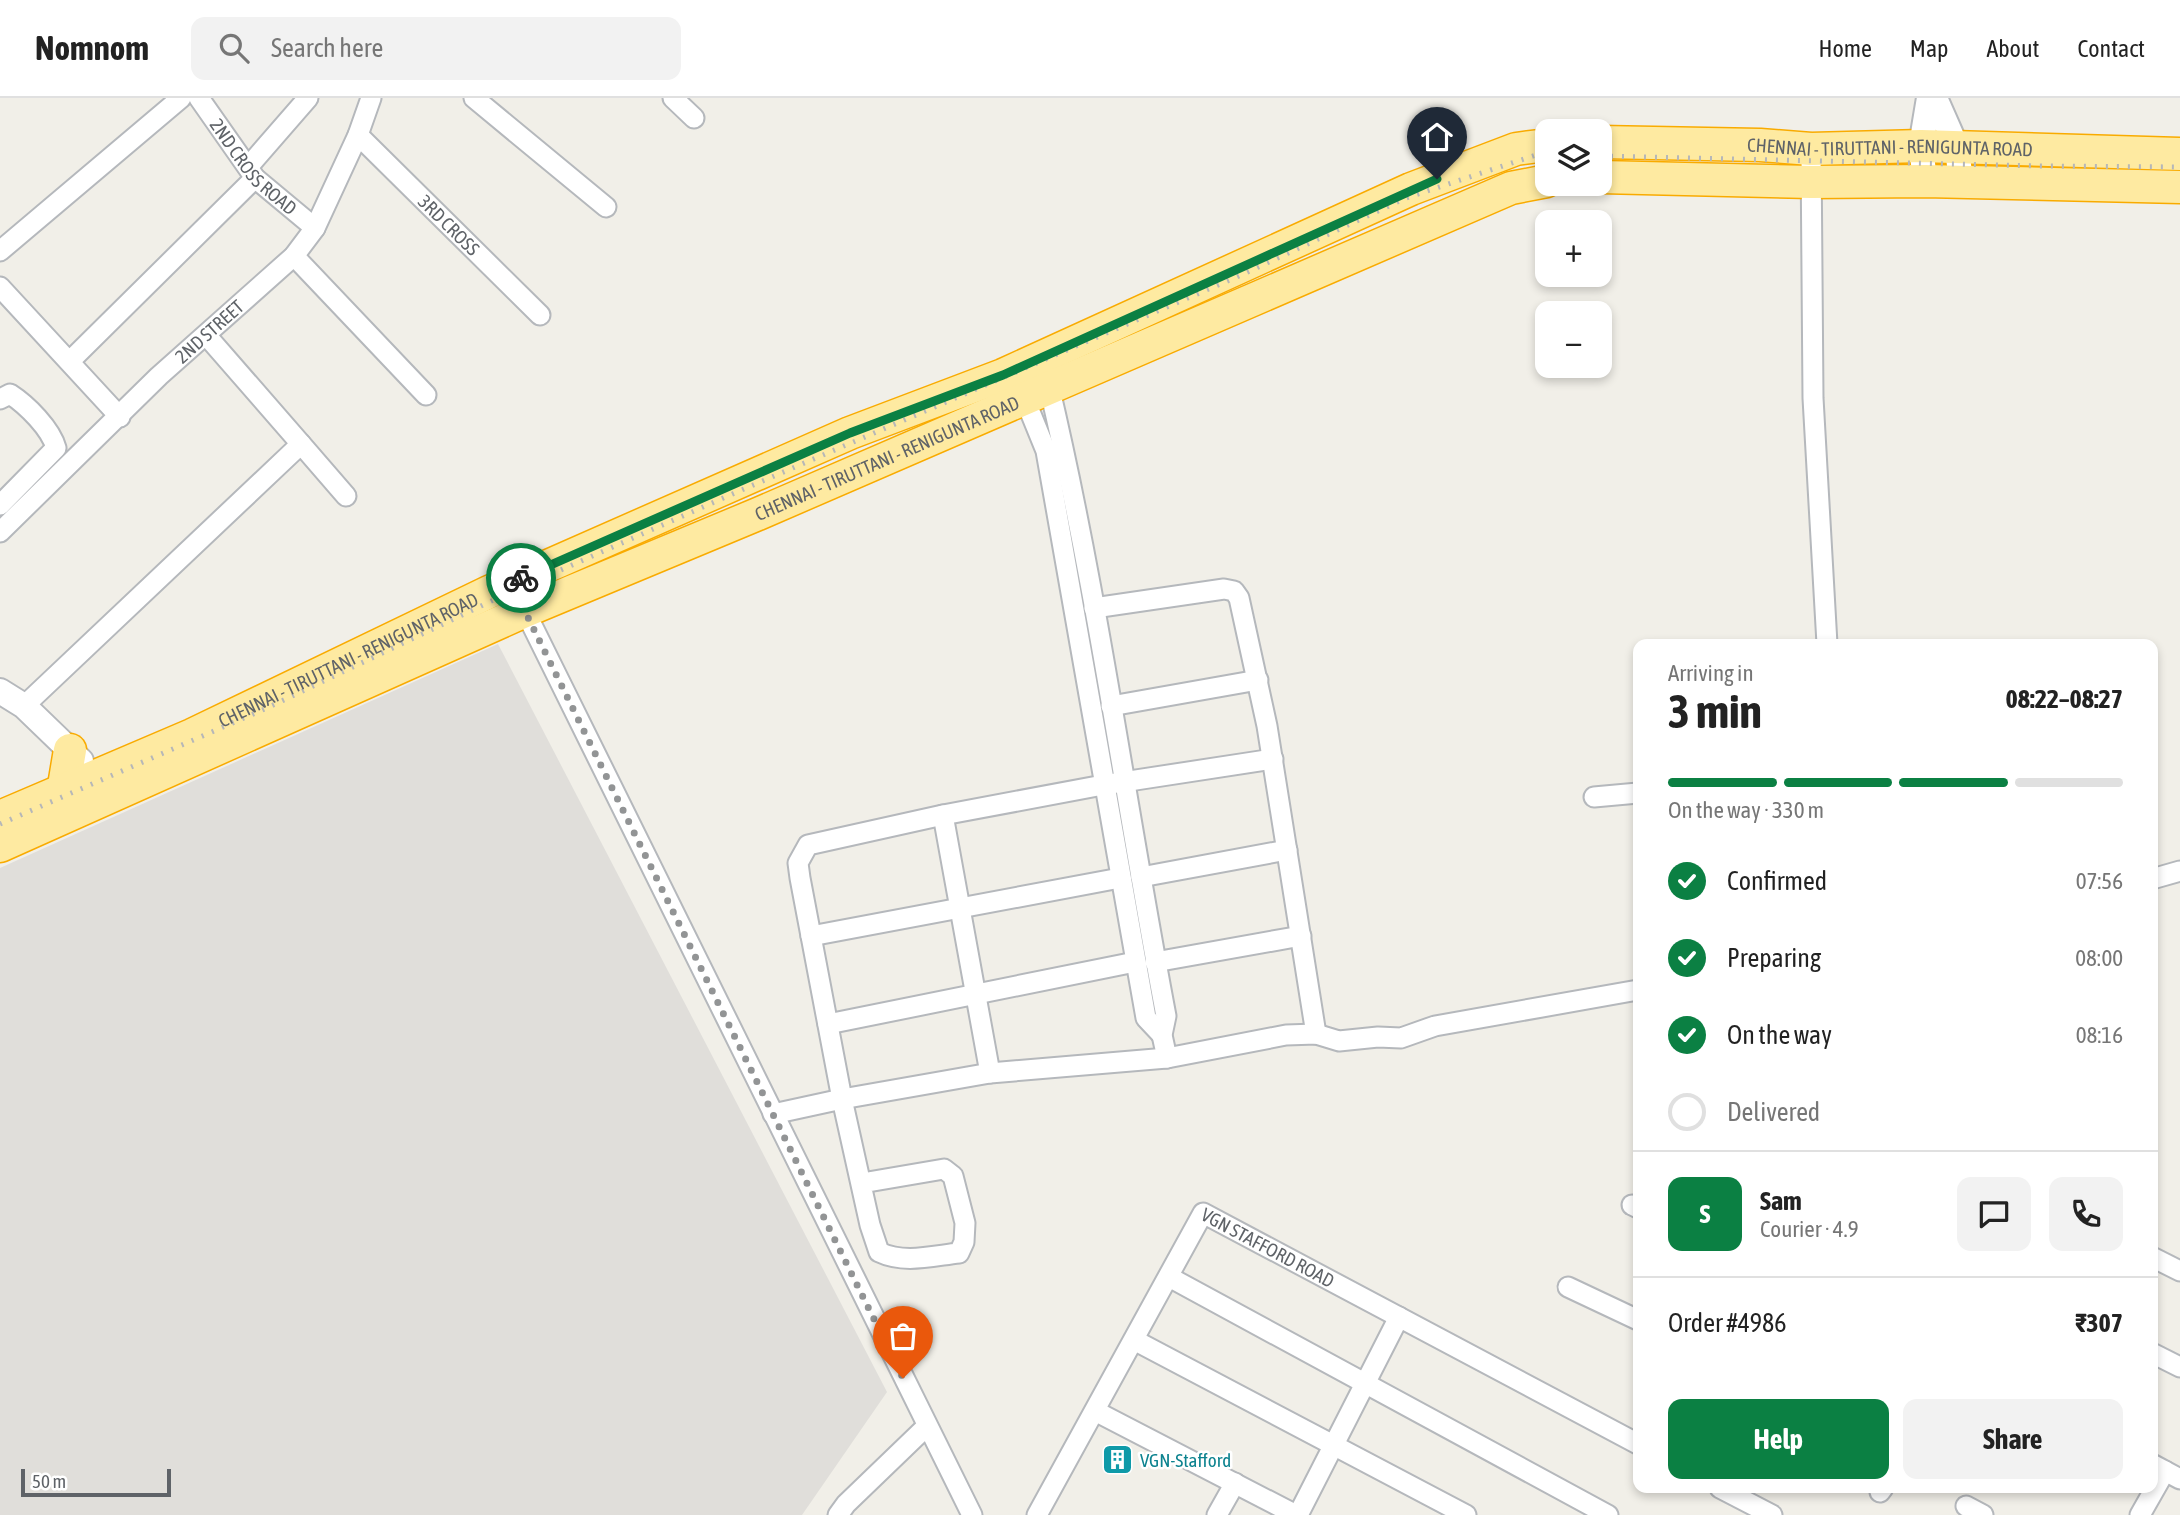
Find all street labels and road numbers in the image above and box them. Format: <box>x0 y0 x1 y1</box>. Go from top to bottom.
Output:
street label: 2ND CROSS ROAD <box>206 114 301 219</box>
street label: CHENNAI - TIRUTTANI - RENIGUNTA ROAD <box>1747 134 2033 160</box>
street label: 3RD CROSS <box>414 190 484 260</box>
street label: 2ND STREET <box>171 295 248 367</box>
street label: CHENNAI - TIRUTTANI - RENIGUNTA ROAD <box>751 391 1022 525</box>
street label: CHENNAI - TIRUTTANI - RENIGUNTA ROAD <box>215 588 482 732</box>
street label: VGN STAFFORD ROAD <box>1198 1203 1338 1292</box>

